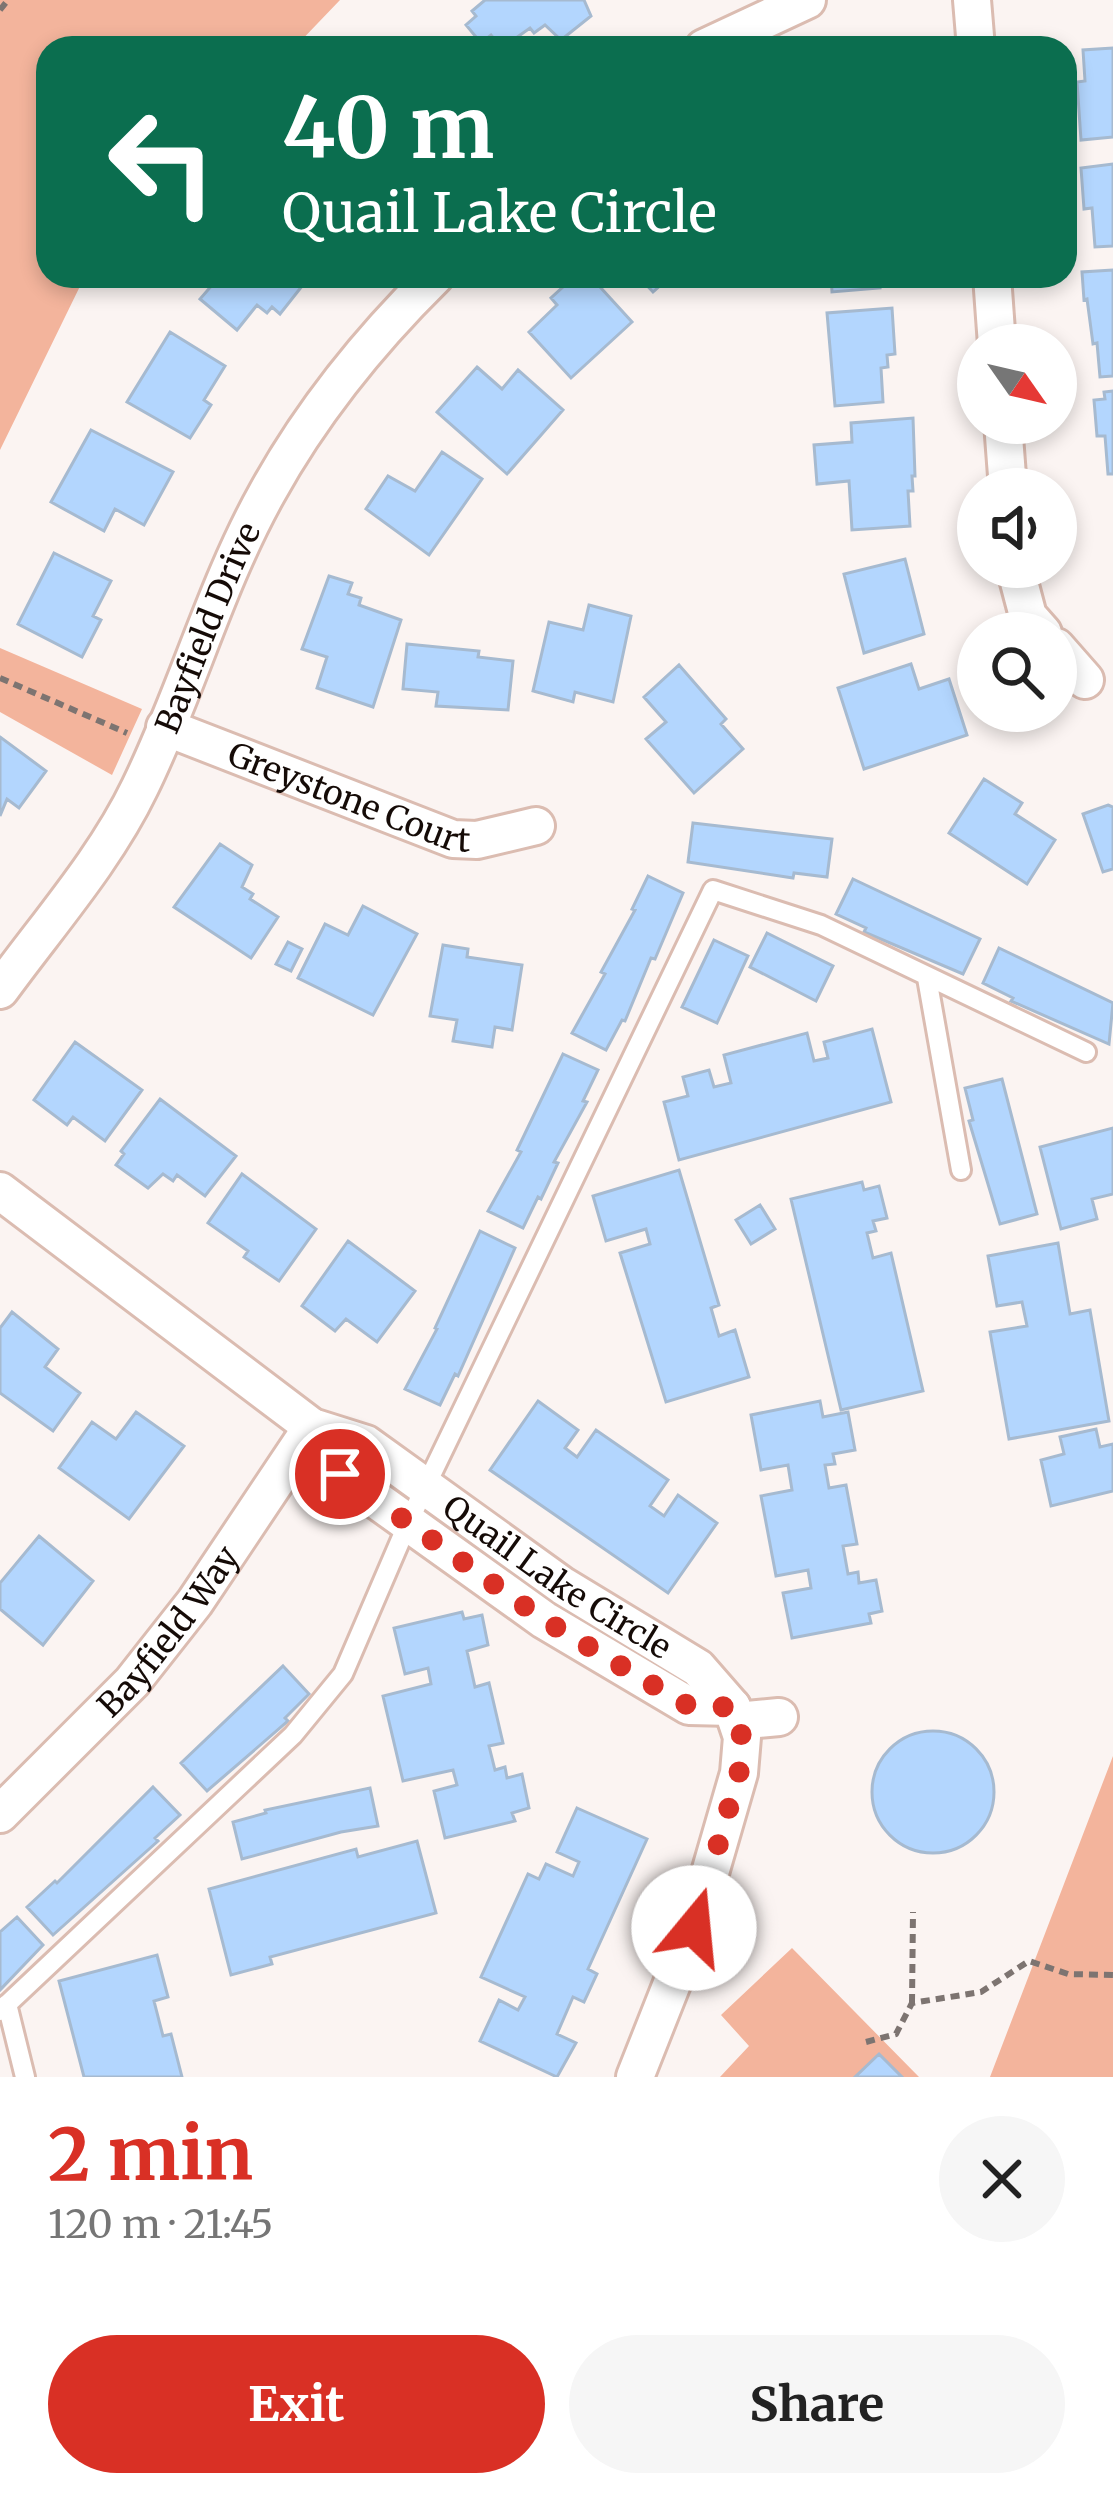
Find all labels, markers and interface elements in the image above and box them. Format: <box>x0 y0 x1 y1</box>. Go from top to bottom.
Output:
text: 40 m <box>282 75 494 181</box>
icon: left <box>84 84 240 240</box>
text: Quail Lake Circle <box>282 179 717 247</box>
north arrow <box>957 324 1077 444</box>
map controls <box>957 324 1077 732</box>
button: sound <box>957 468 1077 588</box>
street label: Bayfield Drive <box>147 516 269 739</box>
button: search <box>957 612 1077 732</box>
street label: Greystone Court <box>222 734 471 861</box>
pin <box>289 1423 391 1525</box>
icon: arrive <box>307 1441 373 1507</box>
street label: Quail Lake Circle <box>435 1486 679 1668</box>
street label: Bayfield Way <box>89 1538 248 1726</box>
position arrow <box>631 1865 757 1991</box>
text: 2 min <box>48 2109 253 2200</box>
button: close <box>939 2116 1065 2242</box>
text: 120 m · 21:45 <box>48 2200 273 2249</box>
button: Exit <box>48 2335 545 2473</box>
button: Share <box>569 2335 1065 2473</box>

